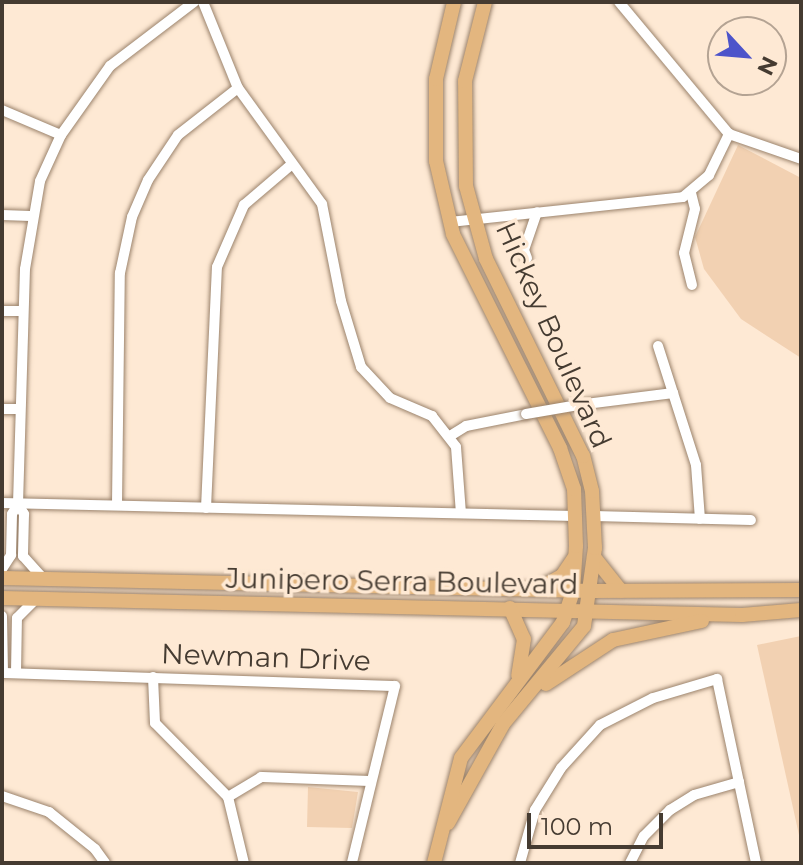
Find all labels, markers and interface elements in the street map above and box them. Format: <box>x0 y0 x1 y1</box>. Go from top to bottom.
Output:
north arrow <box>707 16 787 96</box>
text: N <box>751 52 783 80</box>
street label: Hickey Boulevard <box>489 217 619 453</box>
street label: Junipero Serra Boulevard <box>225 561 579 601</box>
street label: Newman Drive <box>161 637 371 677</box>
scale bar <box>531 797 667 847</box>
text: 100 m <box>541 812 613 841</box>

